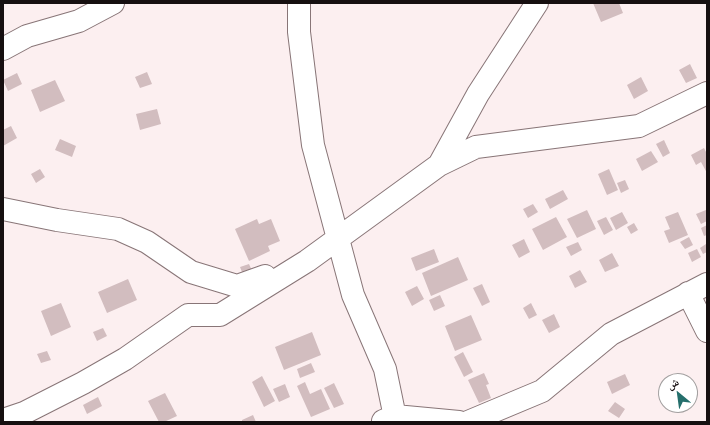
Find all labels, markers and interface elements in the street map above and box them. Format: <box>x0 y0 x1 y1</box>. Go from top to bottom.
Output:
north arrow <box>658 373 698 413</box>
text: ش <box>664 374 681 392</box>

